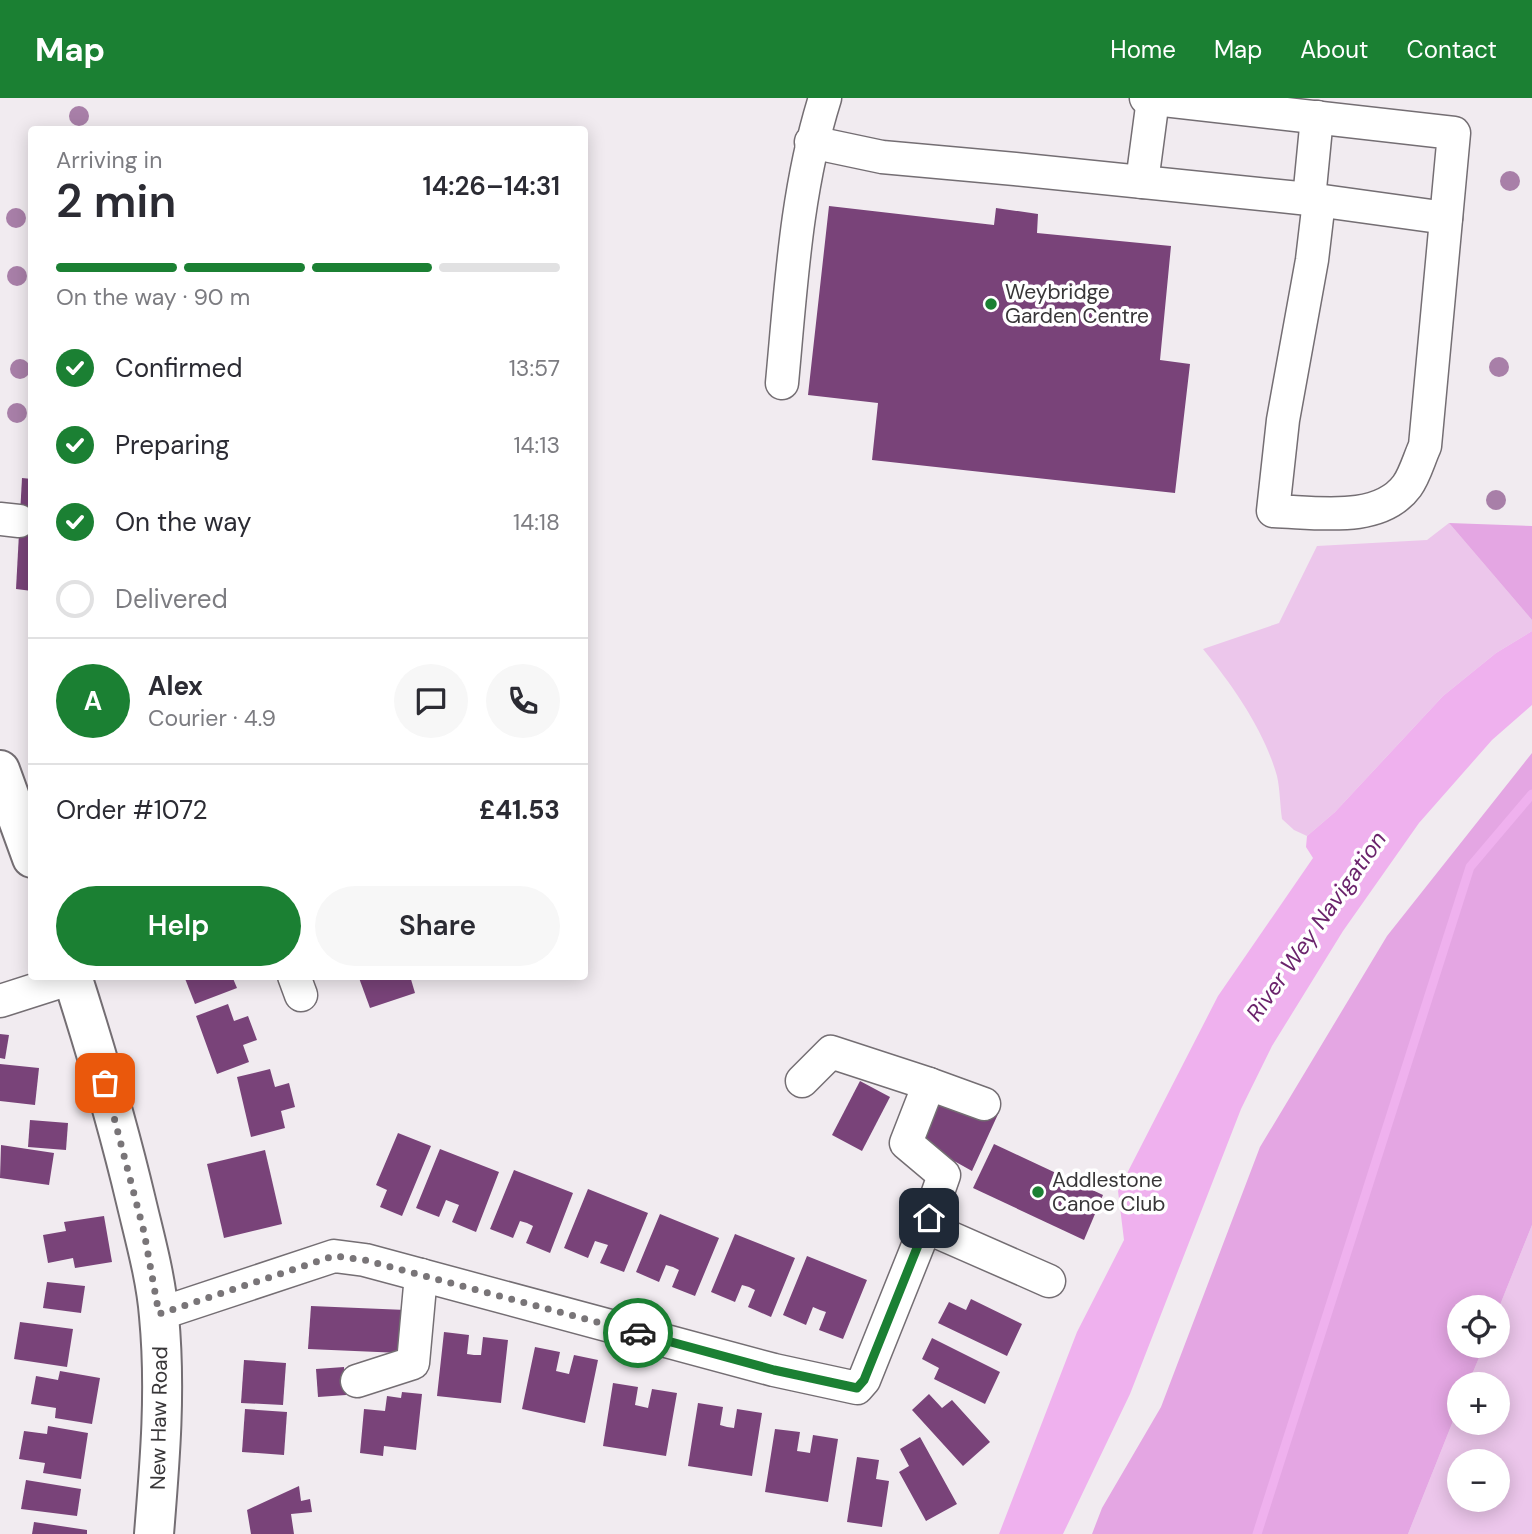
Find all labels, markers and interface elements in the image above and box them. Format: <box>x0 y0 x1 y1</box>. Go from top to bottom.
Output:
text: Map <box>35 28 105 71</box>
text: Home <box>1110 34 1176 65</box>
text: Map <box>1214 34 1262 65</box>
text: About <box>1300 34 1369 65</box>
text: Contact <box>1407 34 1497 65</box>
text: Arriving in <box>56 145 162 175</box>
text: 14:26–14:31 <box>423 169 560 203</box>
text: 2 min <box>56 171 176 231</box>
place label: Weybridge Garden Centre <box>1005 278 1149 330</box>
text: On the way · 90 m <box>56 282 250 312</box>
marker: Weybridge Garden Centre <box>983 296 999 312</box>
icon: check <box>56 349 94 387</box>
text: Confirmed <box>115 351 242 385</box>
text: 13:57 <box>509 353 560 383</box>
icon: check <box>56 426 94 464</box>
text: Preparing <box>115 428 230 462</box>
text: 14:13 <box>513 430 560 460</box>
icon: check <box>56 503 94 541</box>
text: On the way <box>115 505 251 539</box>
text: 14:18 <box>513 507 560 537</box>
text: Delivered <box>115 582 228 616</box>
button: chat <box>394 664 468 738</box>
button: phone <box>486 664 560 738</box>
text: Alex <box>148 669 203 703</box>
text: A <box>84 684 102 718</box>
text: Courier · 4.9 <box>148 703 276 733</box>
text: Order #1072 <box>56 793 207 827</box>
text: £41.53 <box>479 793 560 827</box>
water label: River Wey Navigation <box>1239 825 1393 1027</box>
button: Help <box>56 886 301 966</box>
button: Share <box>315 886 560 966</box>
pin <box>75 1053 135 1113</box>
icon: bag <box>86 1064 124 1102</box>
place label: Addlestone Canoe Club <box>1052 1166 1165 1218</box>
marker: Addlestone Canoe Club <box>1030 1184 1046 1200</box>
pin <box>899 1188 959 1248</box>
icon: home <box>910 1199 948 1237</box>
map controls <box>1447 1295 1510 1512</box>
button: locate <box>1447 1295 1510 1358</box>
courier <box>603 1298 673 1368</box>
icon: car <box>619 1314 657 1352</box>
street label: New Haw Road <box>144 1346 174 1490</box>
button: + <box>1447 1372 1510 1435</box>
button: − <box>1447 1449 1510 1512</box>

